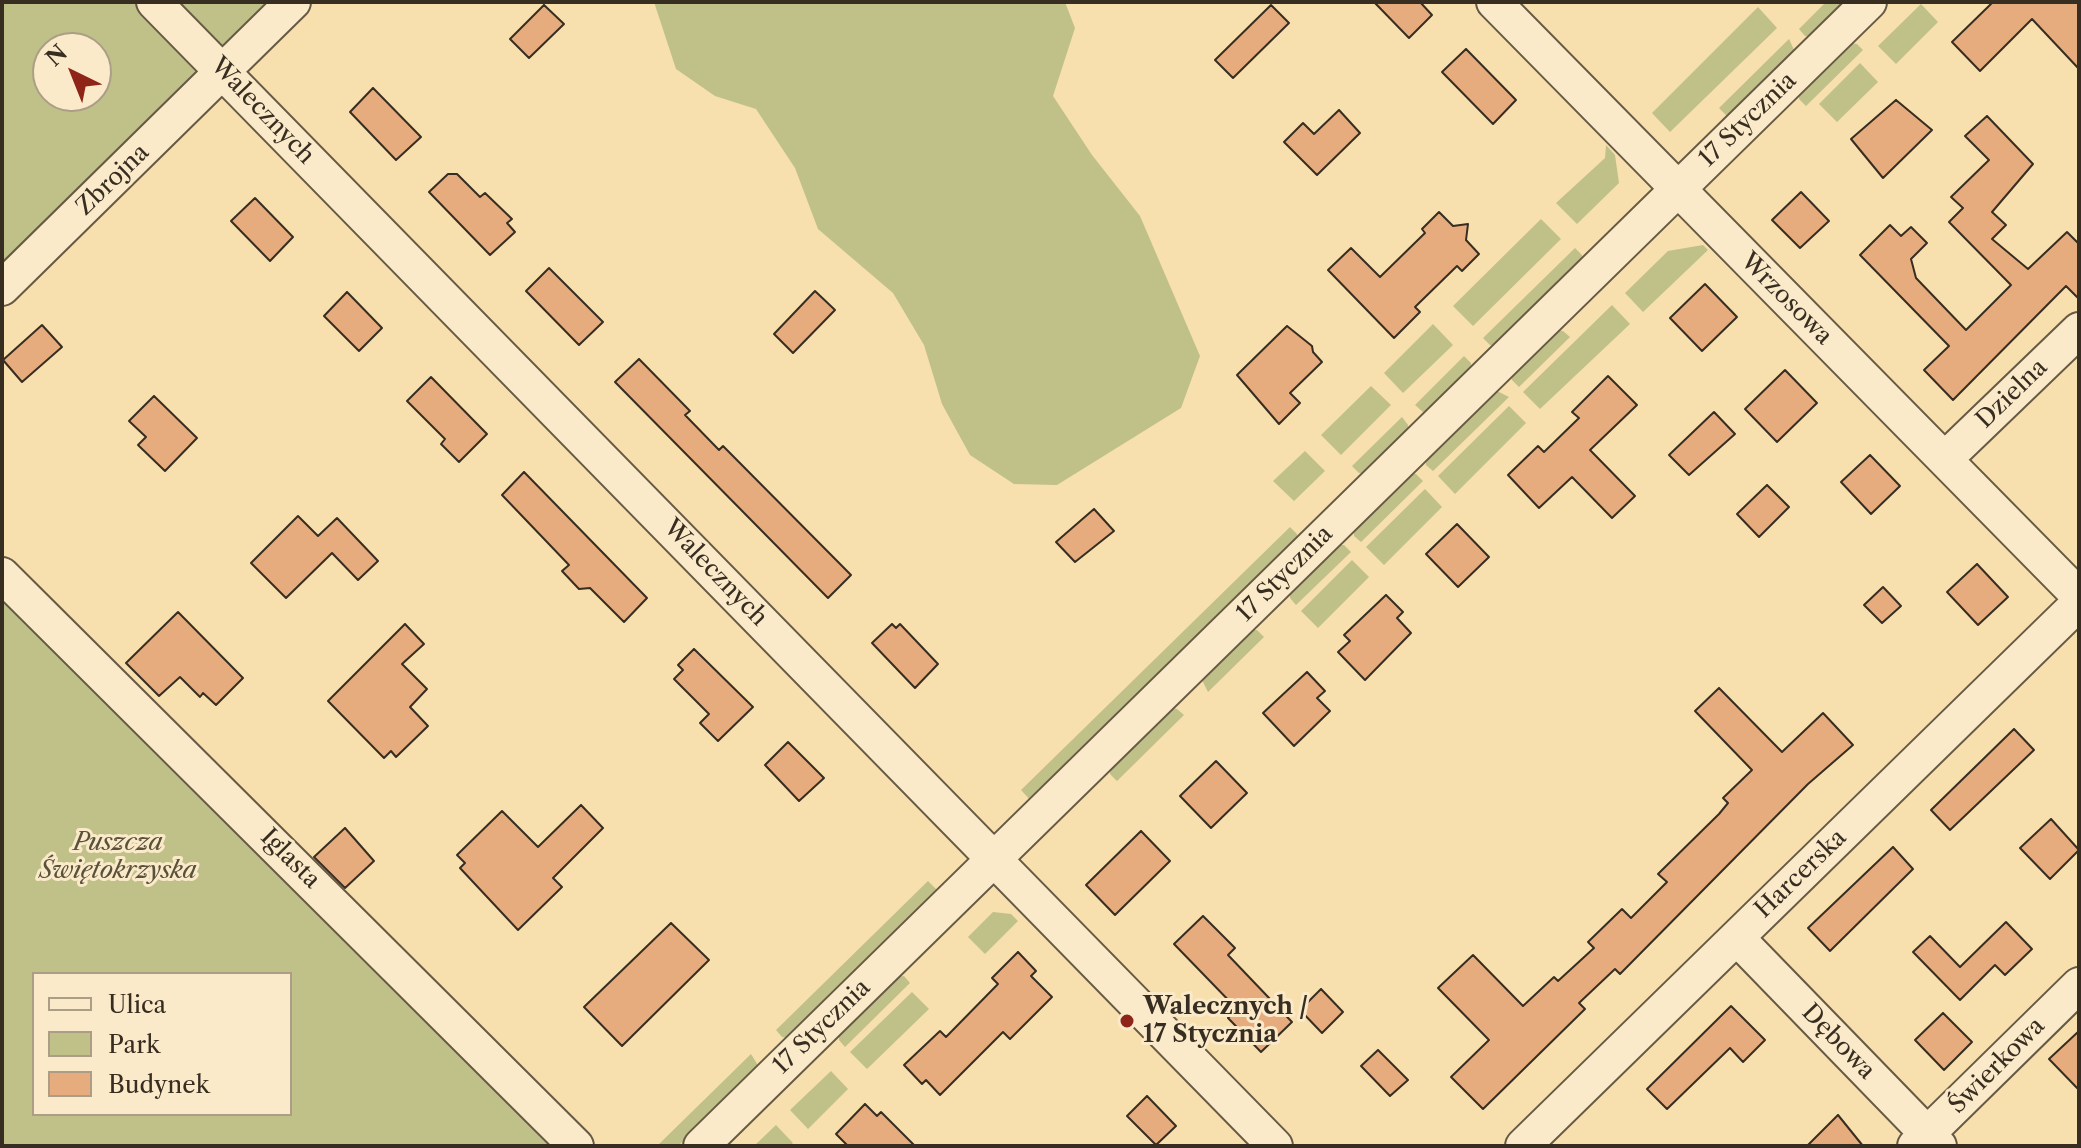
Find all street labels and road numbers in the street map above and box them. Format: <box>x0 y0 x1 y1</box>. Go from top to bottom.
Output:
street label: Walecznych <box>204 52 320 170</box>
street label: 17 Stycznia <box>1693 67 1803 173</box>
street label: Zbrojna <box>71 138 155 222</box>
street label: Wrzosowa <box>1734 247 1838 351</box>
street label: Dzielna <box>1971 353 2053 435</box>
street label: Walecznych <box>657 514 773 632</box>
street label: 17 Stycznia <box>1231 520 1339 628</box>
street label: Iglasta <box>254 823 326 895</box>
street label: Harcerska <box>1749 824 1853 924</box>
street label: 17 Stycznia <box>767 974 877 1080</box>
street label: Dębowa <box>1795 998 1881 1086</box>
street label: Świerkowa <box>1943 1012 2051 1120</box>

